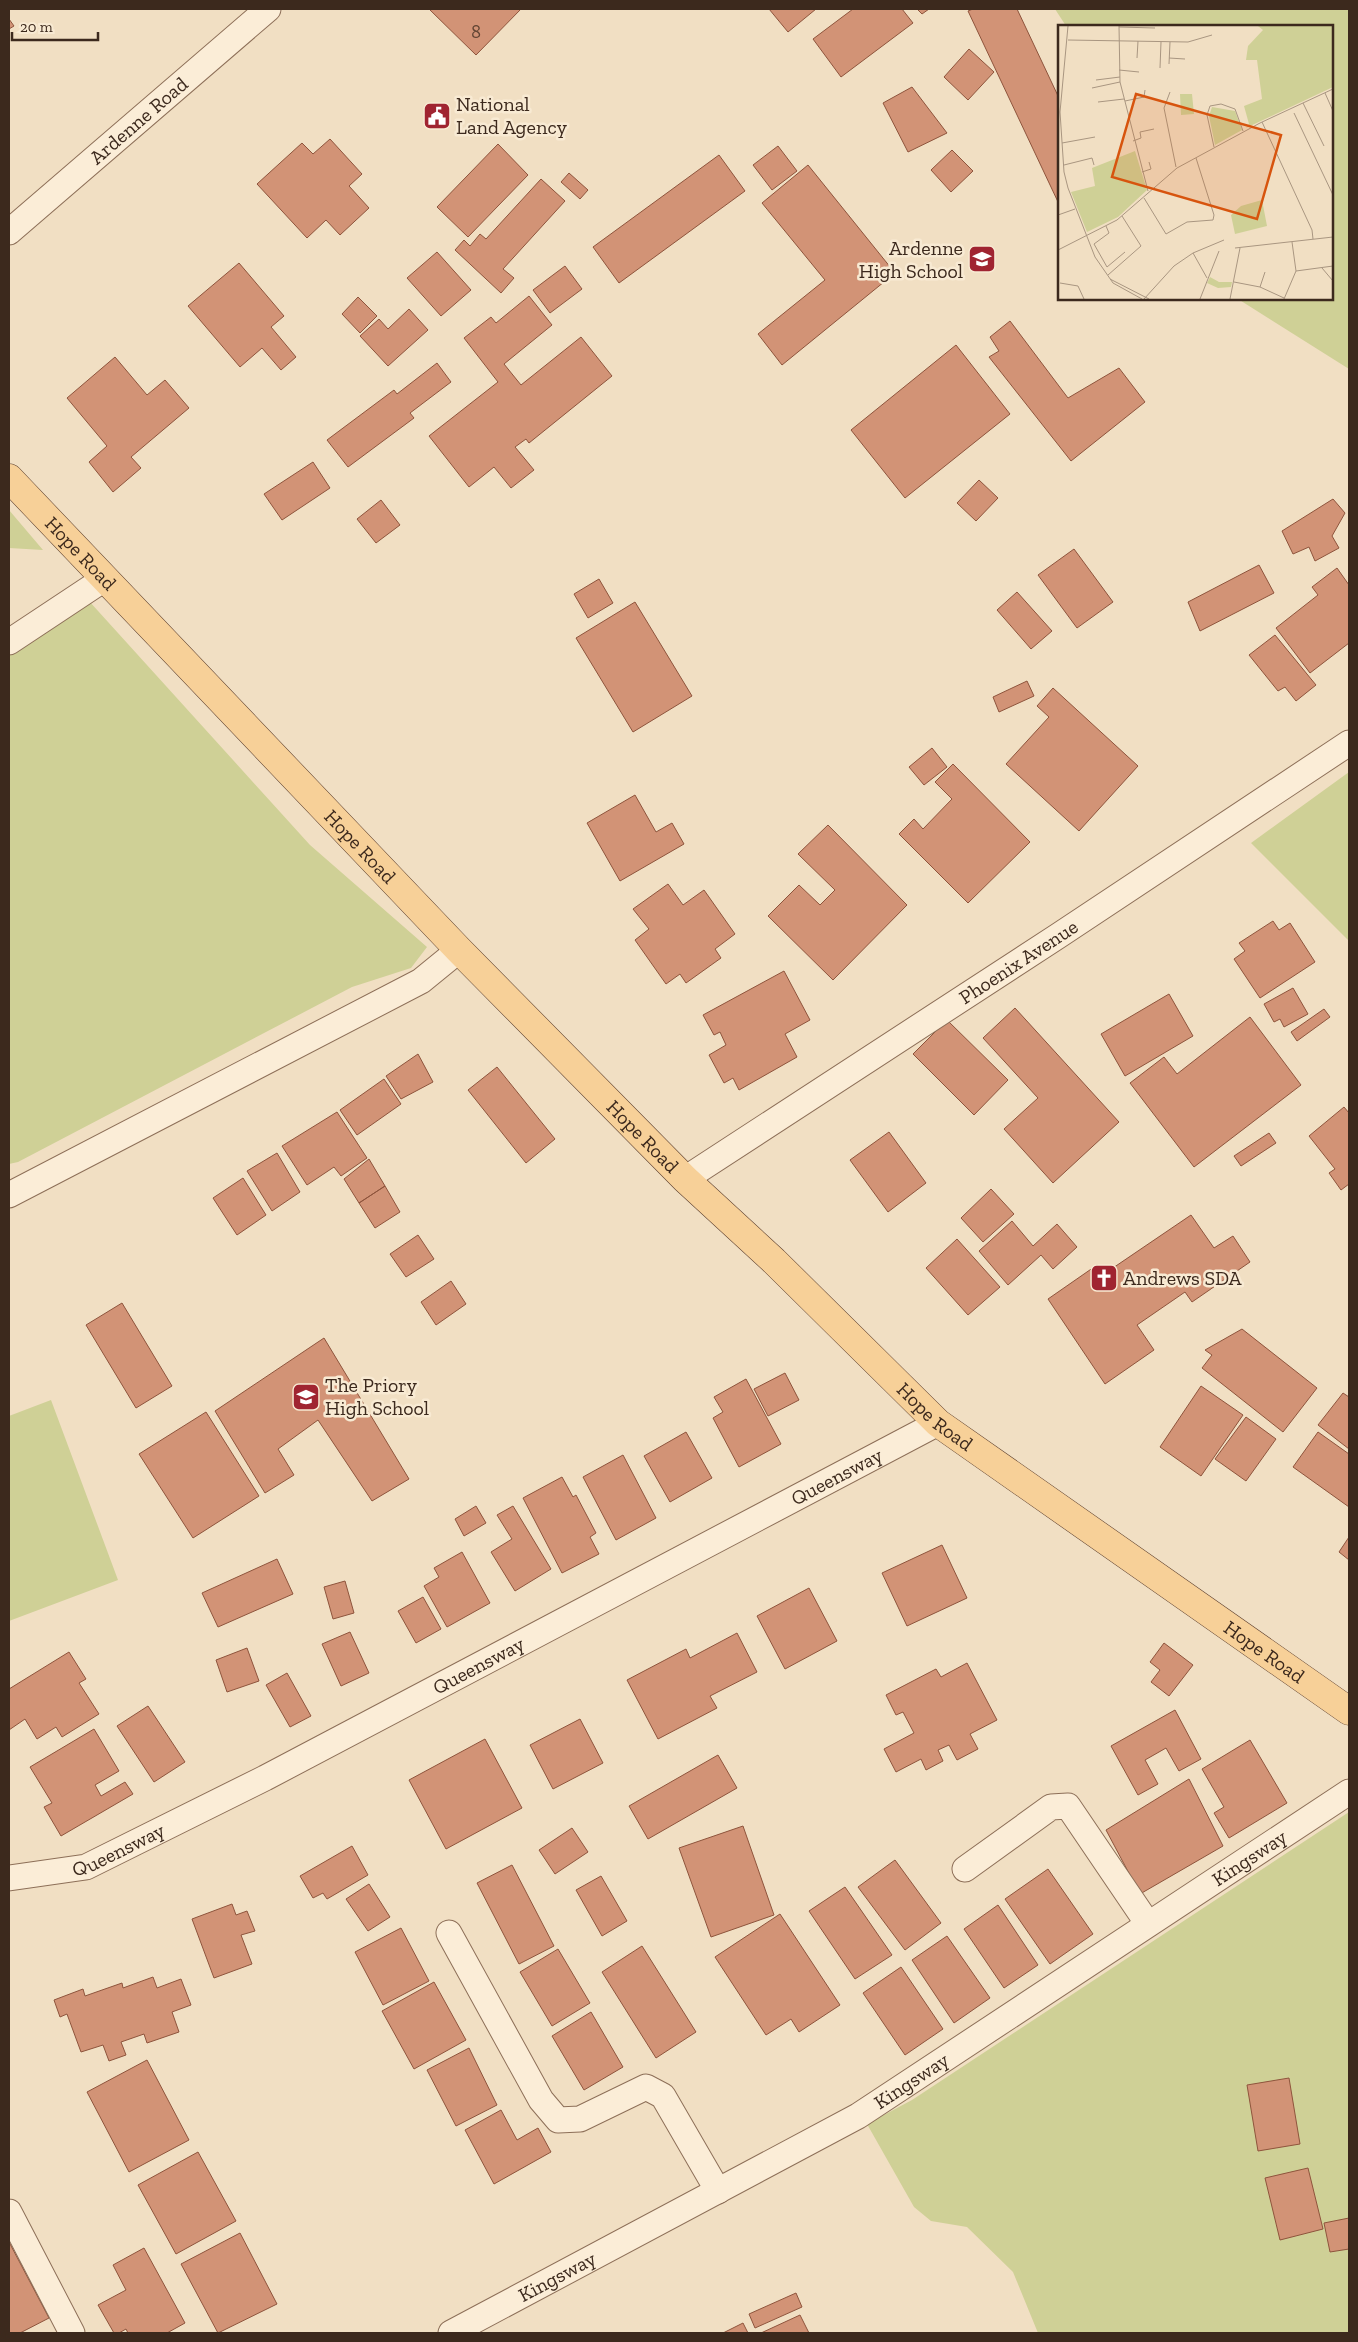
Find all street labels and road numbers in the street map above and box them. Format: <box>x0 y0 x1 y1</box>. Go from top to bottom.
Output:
street label: Ardenne Road <box>85 72 193 169</box>
street label: Hope Road <box>40 511 122 595</box>
street label: Hope Road <box>319 805 401 888</box>
street label: Phoenix Avenue <box>954 914 1082 1009</box>
street label: Hope Road <box>602 1095 684 1178</box>
street label: Hope Road <box>892 1377 978 1456</box>
street label: Queensway <box>787 1442 887 1510</box>
street label: Hope Road <box>1219 1615 1309 1688</box>
street label: Queensway <box>429 1631 529 1699</box>
street label: Queensway <box>71 1818 169 1881</box>
street label: Kingsway <box>1207 1824 1292 1891</box>
street label: Kingsway <box>869 2047 954 2114</box>
street label: Kingsway <box>514 2246 600 2307</box>

